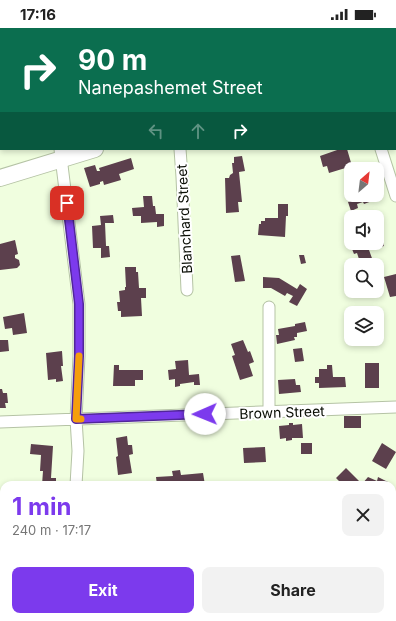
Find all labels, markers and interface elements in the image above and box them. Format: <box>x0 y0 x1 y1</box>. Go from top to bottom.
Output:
text: 17:16 <box>20 5 56 24</box>
text: 90 m <box>78 43 147 77</box>
icon: right <box>12 44 64 96</box>
text: Nanepashemet Street <box>78 77 263 98</box>
icon: left <box>145 120 167 142</box>
icon: ahead <box>187 120 209 142</box>
icon: right <box>229 120 251 142</box>
north arrow <box>344 162 384 202</box>
map controls <box>344 162 384 346</box>
street label: Blanchard Street <box>173 163 195 274</box>
pin <box>50 186 84 220</box>
icon: arrive <box>56 192 78 214</box>
button: sound <box>344 210 384 250</box>
button: search <box>344 258 384 298</box>
button: layers <box>344 306 384 346</box>
position arrow <box>184 393 226 435</box>
street label: Brown Street <box>239 402 325 422</box>
text: 1 min <box>12 492 71 521</box>
button: close <box>342 494 384 536</box>
text: 240 m · 17:17 <box>12 522 91 538</box>
button: Exit <box>12 567 194 613</box>
button: Share <box>202 567 384 613</box>

